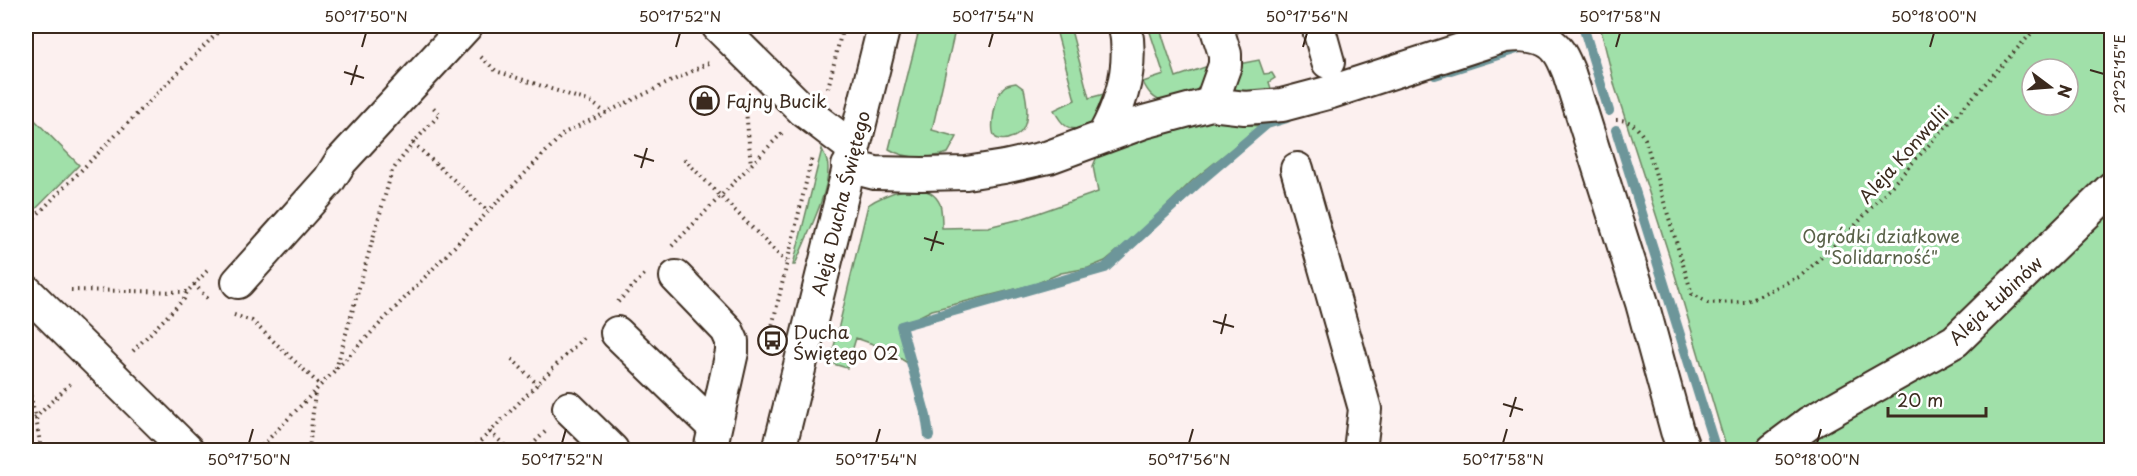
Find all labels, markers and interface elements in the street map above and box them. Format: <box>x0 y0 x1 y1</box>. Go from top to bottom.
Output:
text: 50°17'50"N <box>324 4 408 27</box>
text: 50°17'52"N <box>639 4 721 27</box>
text: 50°17'54"N <box>952 4 1034 27</box>
text: 50°17'56"N <box>1266 4 1348 27</box>
text: 50°17'58"N <box>1579 4 1661 27</box>
text: 50°18'00"N <box>1891 4 1977 27</box>
text: 21°25'15"E <box>2107 34 2130 114</box>
north arrow <box>2020 57 2080 117</box>
text: N <box>2052 82 2079 101</box>
shop icon: Fajny Bucik <box>689 84 721 116</box>
place label: Fajny Bucik <box>726 87 827 114</box>
street label: Aleja Konwalii <box>1852 99 1954 209</box>
street label: Aleja Ducha Świętego <box>804 108 876 298</box>
park label: Ogródki działkowe "Solidarność" <box>1802 222 1960 270</box>
street label: Aleja Łubinów <box>1942 249 2048 351</box>
place label: Ducha Świętego 02 <box>793 318 899 366</box>
bus stop icon: Ducha Świętego 02 <box>756 325 788 357</box>
scale bar <box>1888 380 1986 418</box>
text: 20 m <box>1897 386 1943 413</box>
text: 50°17'50"N <box>207 447 291 470</box>
text: 50°17'52"N <box>521 447 603 470</box>
text: 50°17'54"N <box>835 447 917 470</box>
text: 50°17'56"N <box>1148 447 1230 470</box>
text: 50°17'58"N <box>1462 447 1544 470</box>
text: 50°18'00"N <box>1774 447 1860 470</box>

